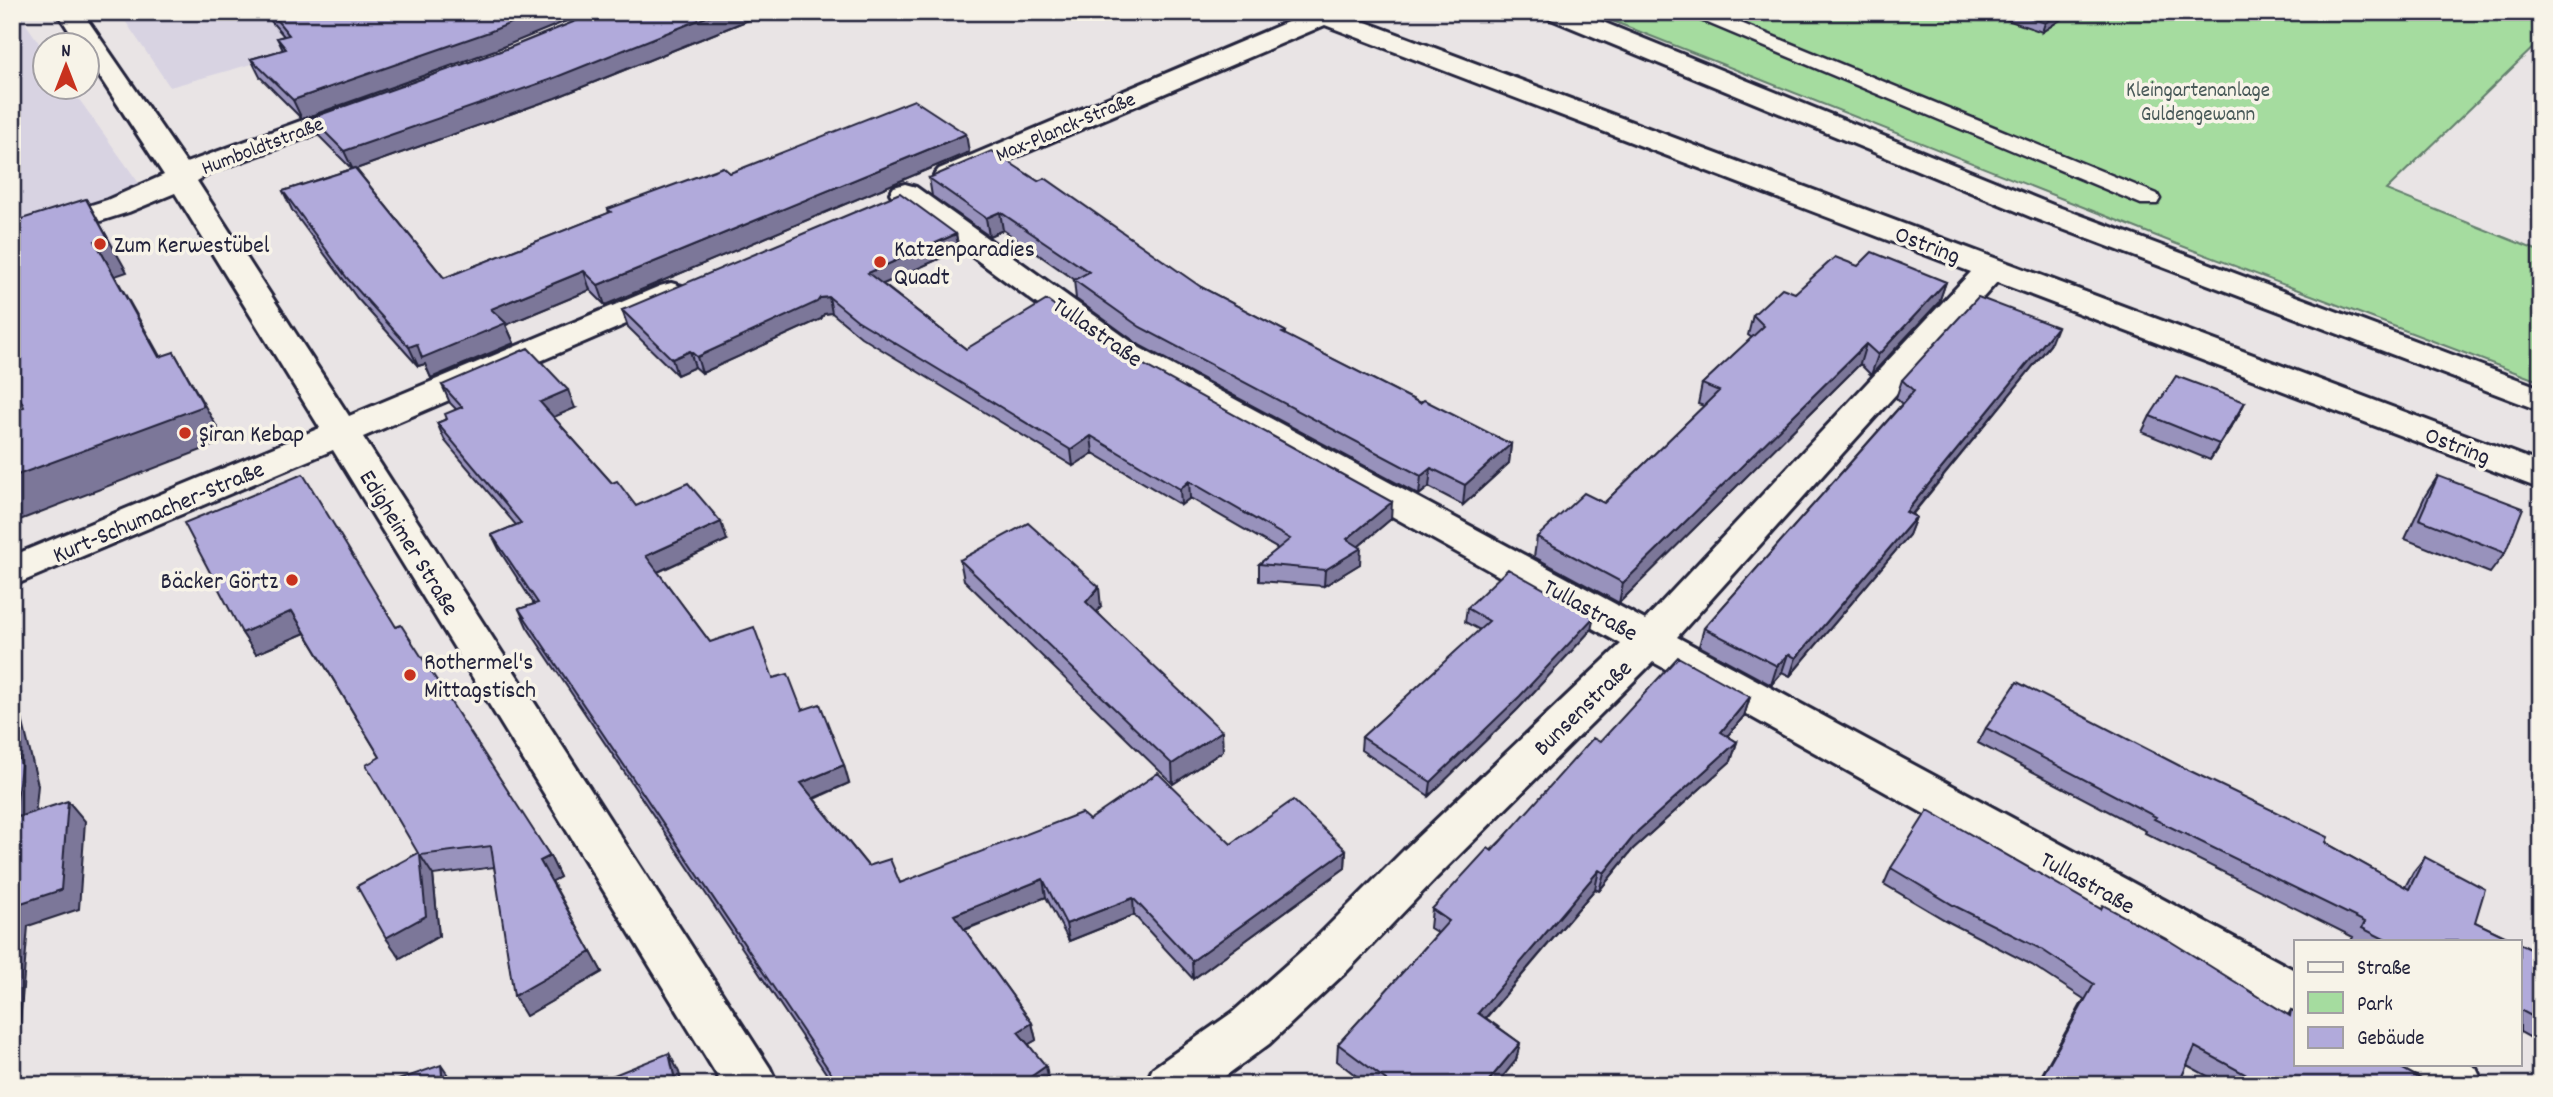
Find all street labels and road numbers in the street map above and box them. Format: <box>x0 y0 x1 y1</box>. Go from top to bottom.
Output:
street label: Max-Planck-Straße <box>992 86 1141 172</box>
street label: Humboldtstraße <box>198 111 329 185</box>
street label: Ostring <box>1889 219 1965 275</box>
street label: Tullastraße <box>1044 290 1149 377</box>
street label: Ostring <box>2419 420 2495 476</box>
street label: Kurt-Schumacher-Straße <box>48 454 270 574</box>
street label: Edigheimer Straße <box>349 464 466 623</box>
street label: Tullastraße <box>1536 572 1643 652</box>
street label: Bunsenstraße <box>1527 653 1641 765</box>
street label: Tullastraße <box>2033 845 2140 925</box>

